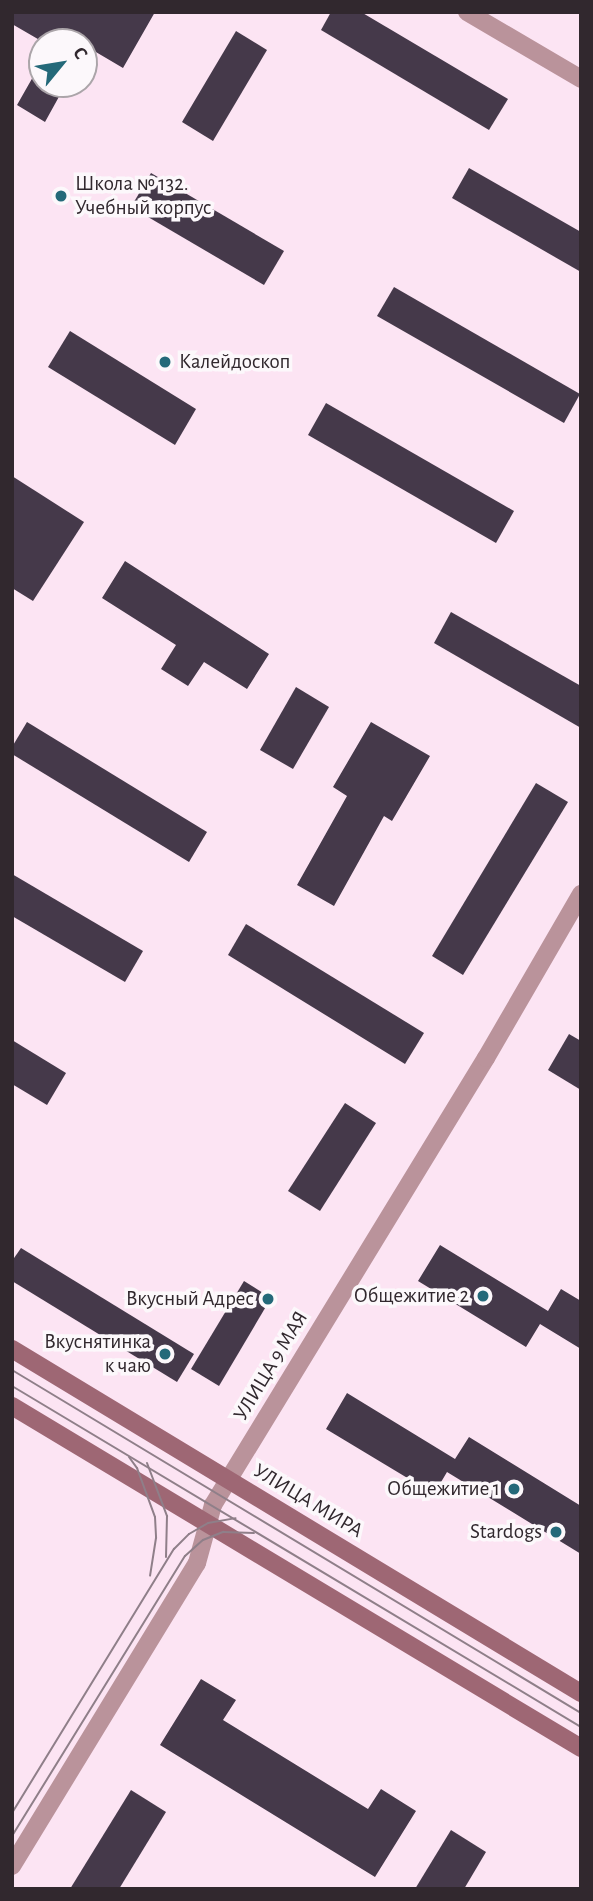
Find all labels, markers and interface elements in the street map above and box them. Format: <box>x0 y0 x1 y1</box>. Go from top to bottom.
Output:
north arrow <box>28 28 98 98</box>
text: С <box>69 44 91 63</box>
place label: Школа № 132. Учебный корпус <box>75 171 212 221</box>
marker: Школа № 132. Учебный корпус <box>53 188 69 204</box>
place label: Калейдоскоп <box>179 349 290 375</box>
marker: Калейдоскоп <box>157 354 173 370</box>
place label: Общежитие 2 <box>354 1283 469 1309</box>
place label: Вкусный Адрес <box>126 1286 254 1312</box>
marker: Общежитие 2 <box>475 1288 491 1304</box>
marker: Вкусный Адрес <box>260 1291 276 1307</box>
street label: УЛИЦА 9 МАЯ <box>228 1307 314 1425</box>
place label: Вкуснятинка к чаю <box>44 1329 151 1379</box>
marker: Вкуснятинка к чаю <box>157 1346 173 1362</box>
street label: УЛИЦА МИРА <box>249 1458 367 1544</box>
place label: Общежитие 1 <box>387 1476 500 1502</box>
marker: Общежитие 1 <box>506 1481 522 1497</box>
place label: Stardogs <box>470 1519 542 1545</box>
marker: Stardogs <box>548 1524 564 1540</box>

